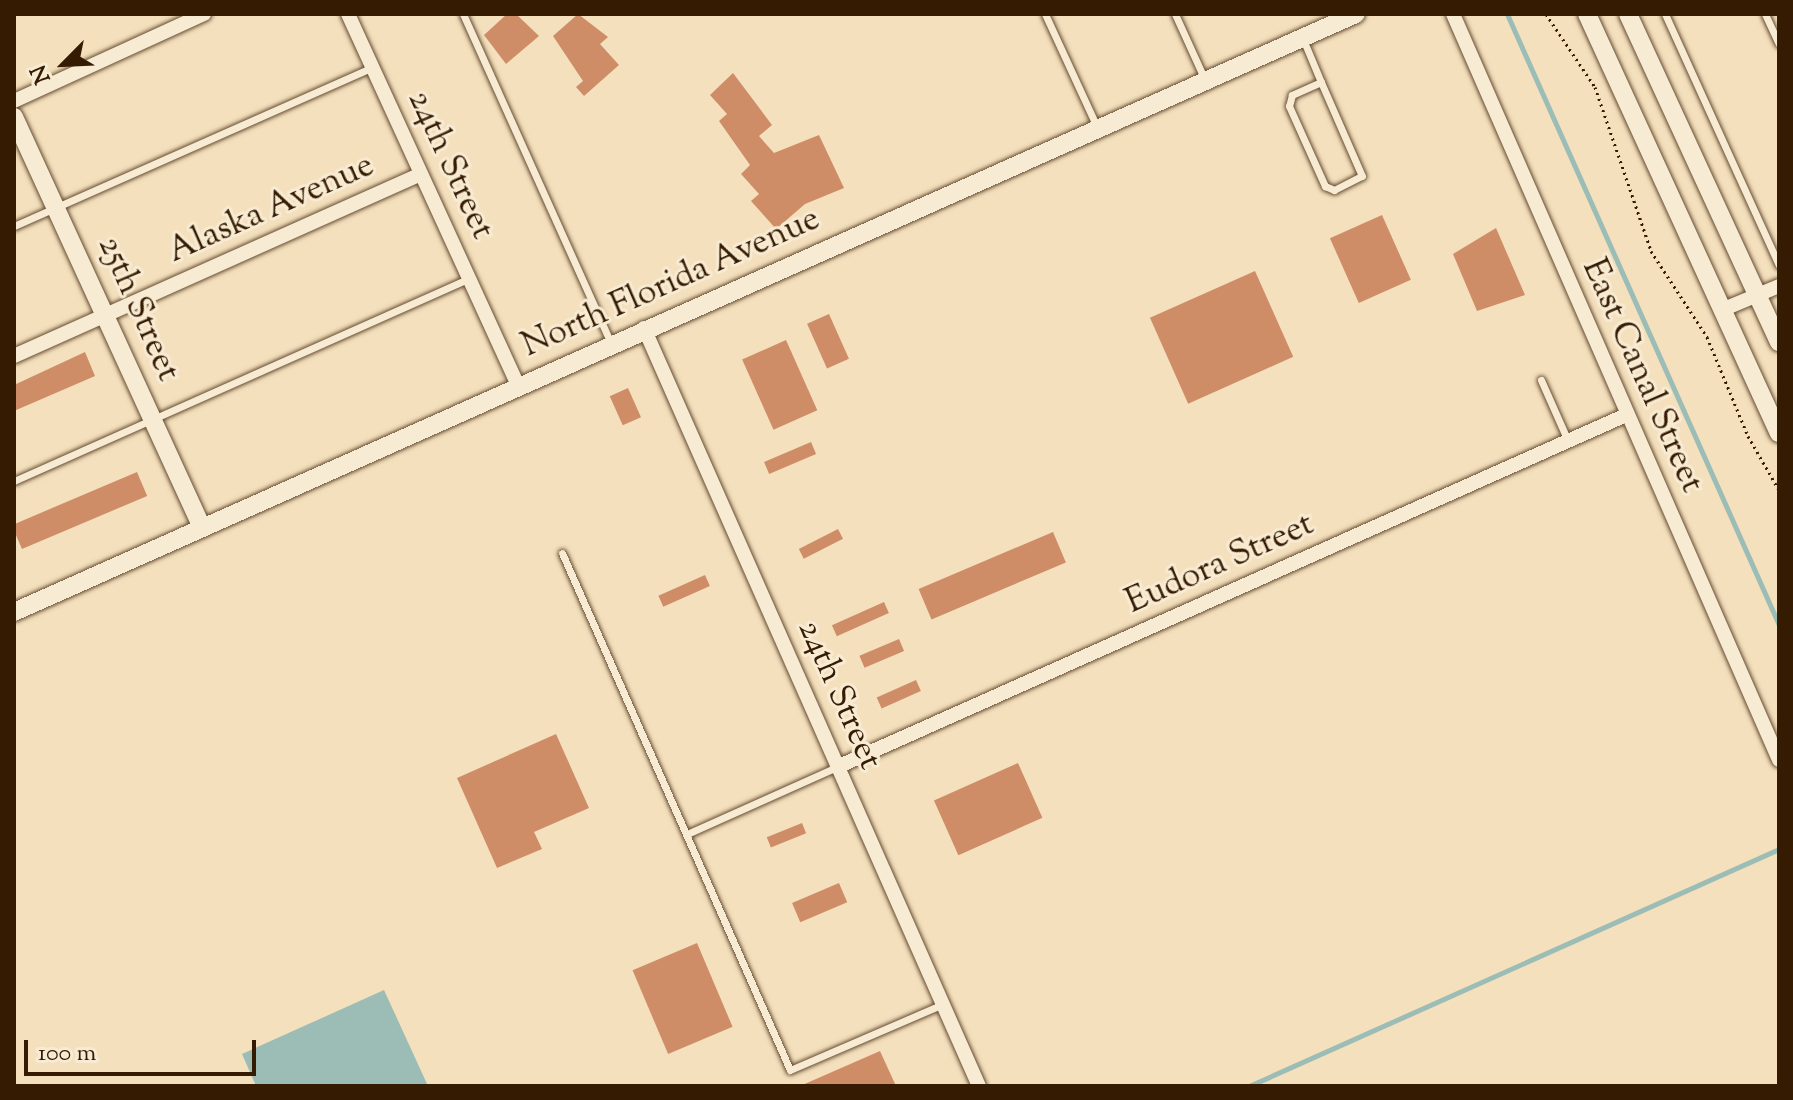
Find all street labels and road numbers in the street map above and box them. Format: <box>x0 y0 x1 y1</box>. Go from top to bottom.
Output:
street label: 24th Street <box>398 84 502 246</box>
street label: Alaska Avenue <box>162 145 380 273</box>
street label: North Florida Avenue <box>516 199 826 367</box>
street label: 25th Street <box>88 230 188 388</box>
street label: East Canal Street <box>1572 253 1712 499</box>
street label: Eudora Street <box>1120 504 1320 624</box>
street label: 24th Street <box>788 614 890 776</box>

